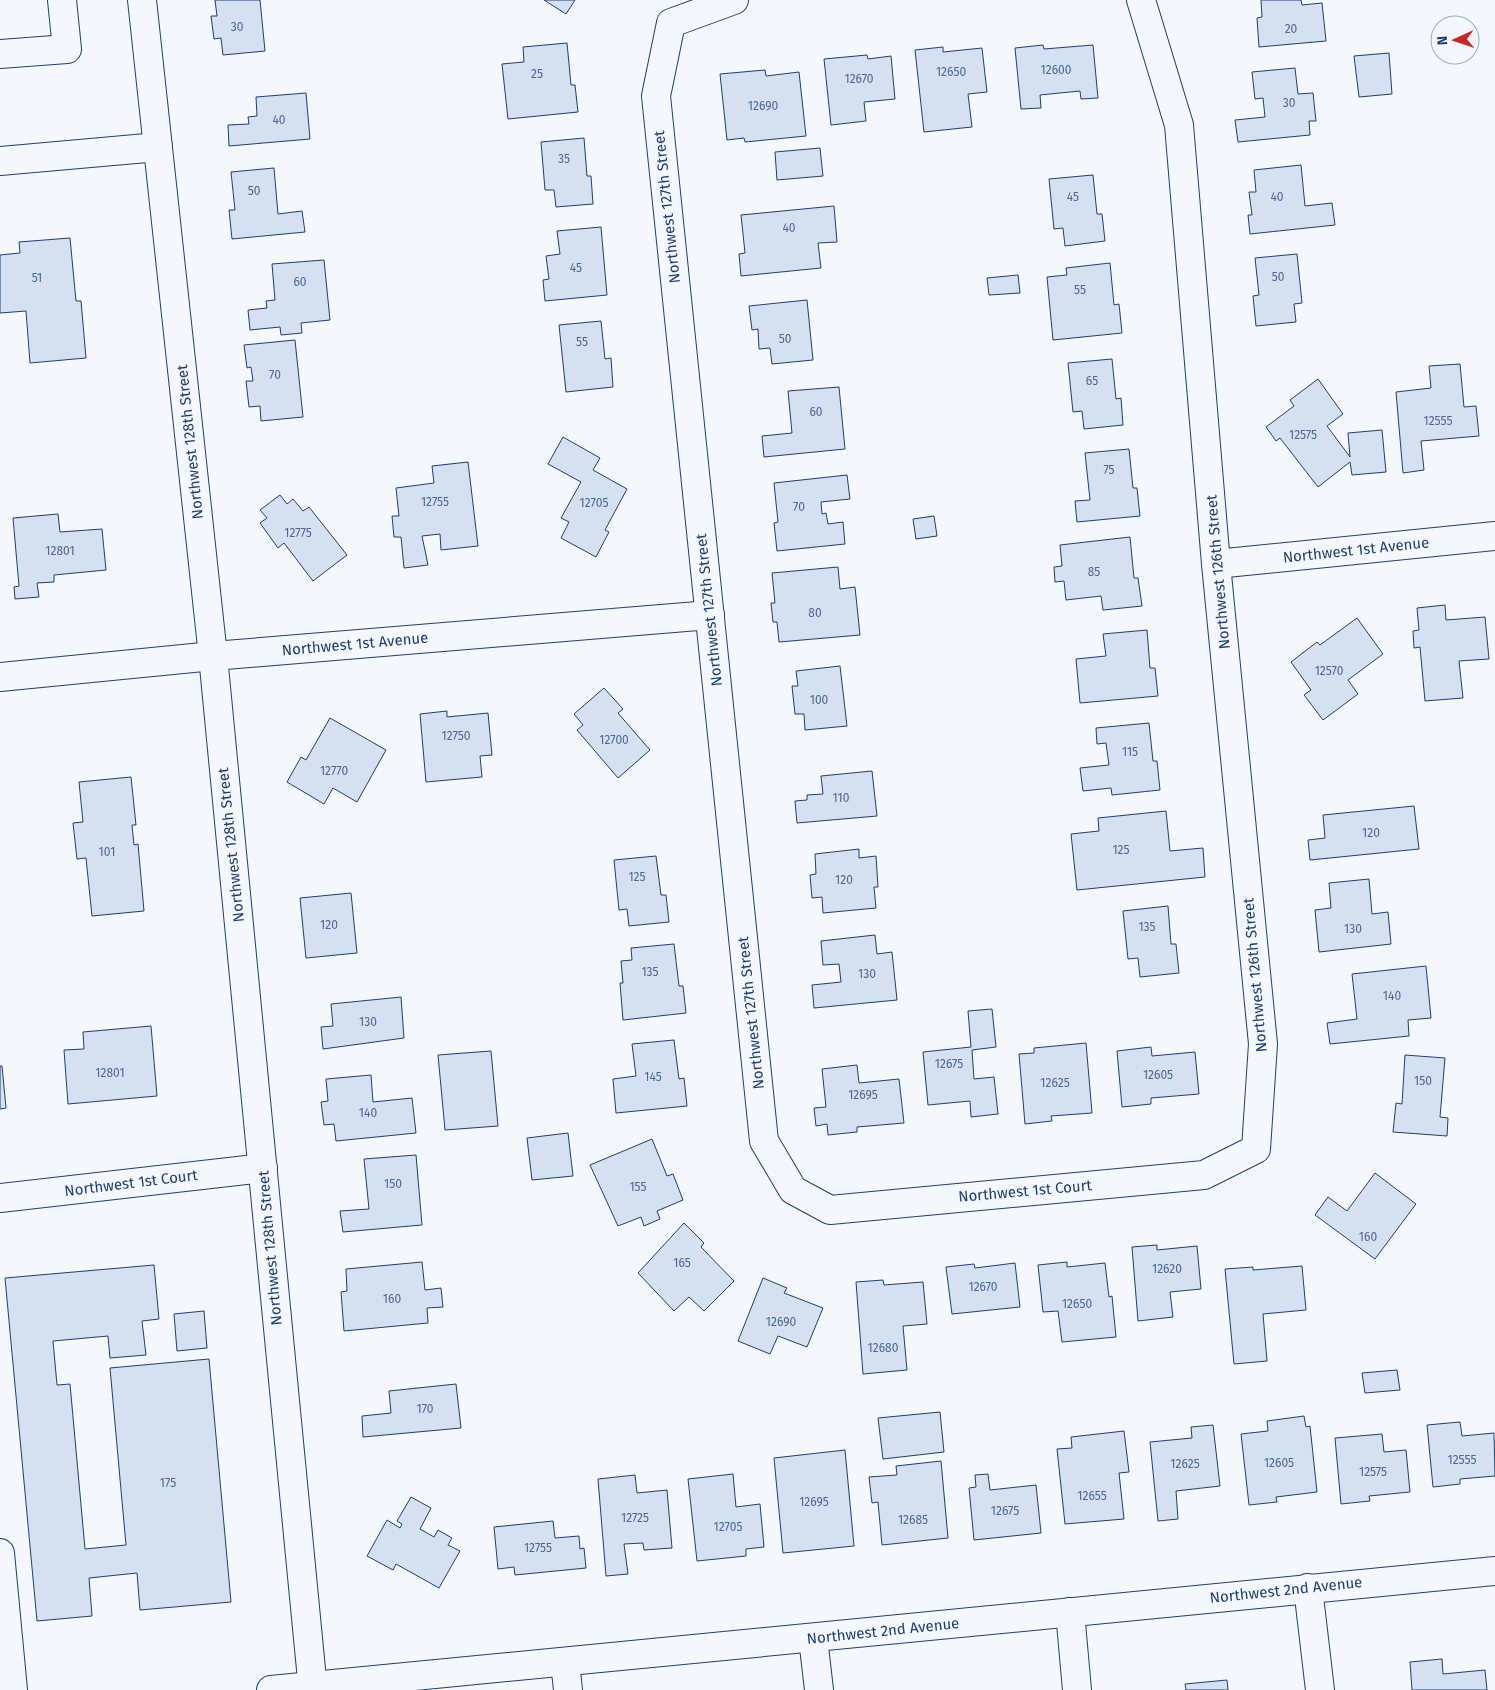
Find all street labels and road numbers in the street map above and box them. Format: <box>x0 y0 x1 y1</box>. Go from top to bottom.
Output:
street label: Northwest 127th Street <box>650 129 684 284</box>
street label: Northwest 128th Street <box>173 363 207 520</box>
street label: Northwest 126th Street <box>1202 493 1234 650</box>
street label: Northwest 127th Street <box>692 532 726 687</box>
street label: Northwest 1st Avenue <box>1282 533 1430 567</box>
street label: Northwest 1st Avenue <box>281 629 429 659</box>
street label: Northwest 128th Street <box>214 766 248 923</box>
street label: Northwest 126th Street <box>1239 896 1271 1053</box>
street label: Northwest 127th Street <box>734 935 768 1090</box>
street label: Northwest 1st Court <box>63 1166 199 1200</box>
street label: Northwest 128th Street <box>254 1169 286 1326</box>
street label: Northwest 1st Court <box>957 1176 1093 1206</box>
street label: Northwest 2nd Avenue <box>1209 1573 1363 1607</box>
street label: Northwest 2nd Avenue <box>806 1614 960 1648</box>

